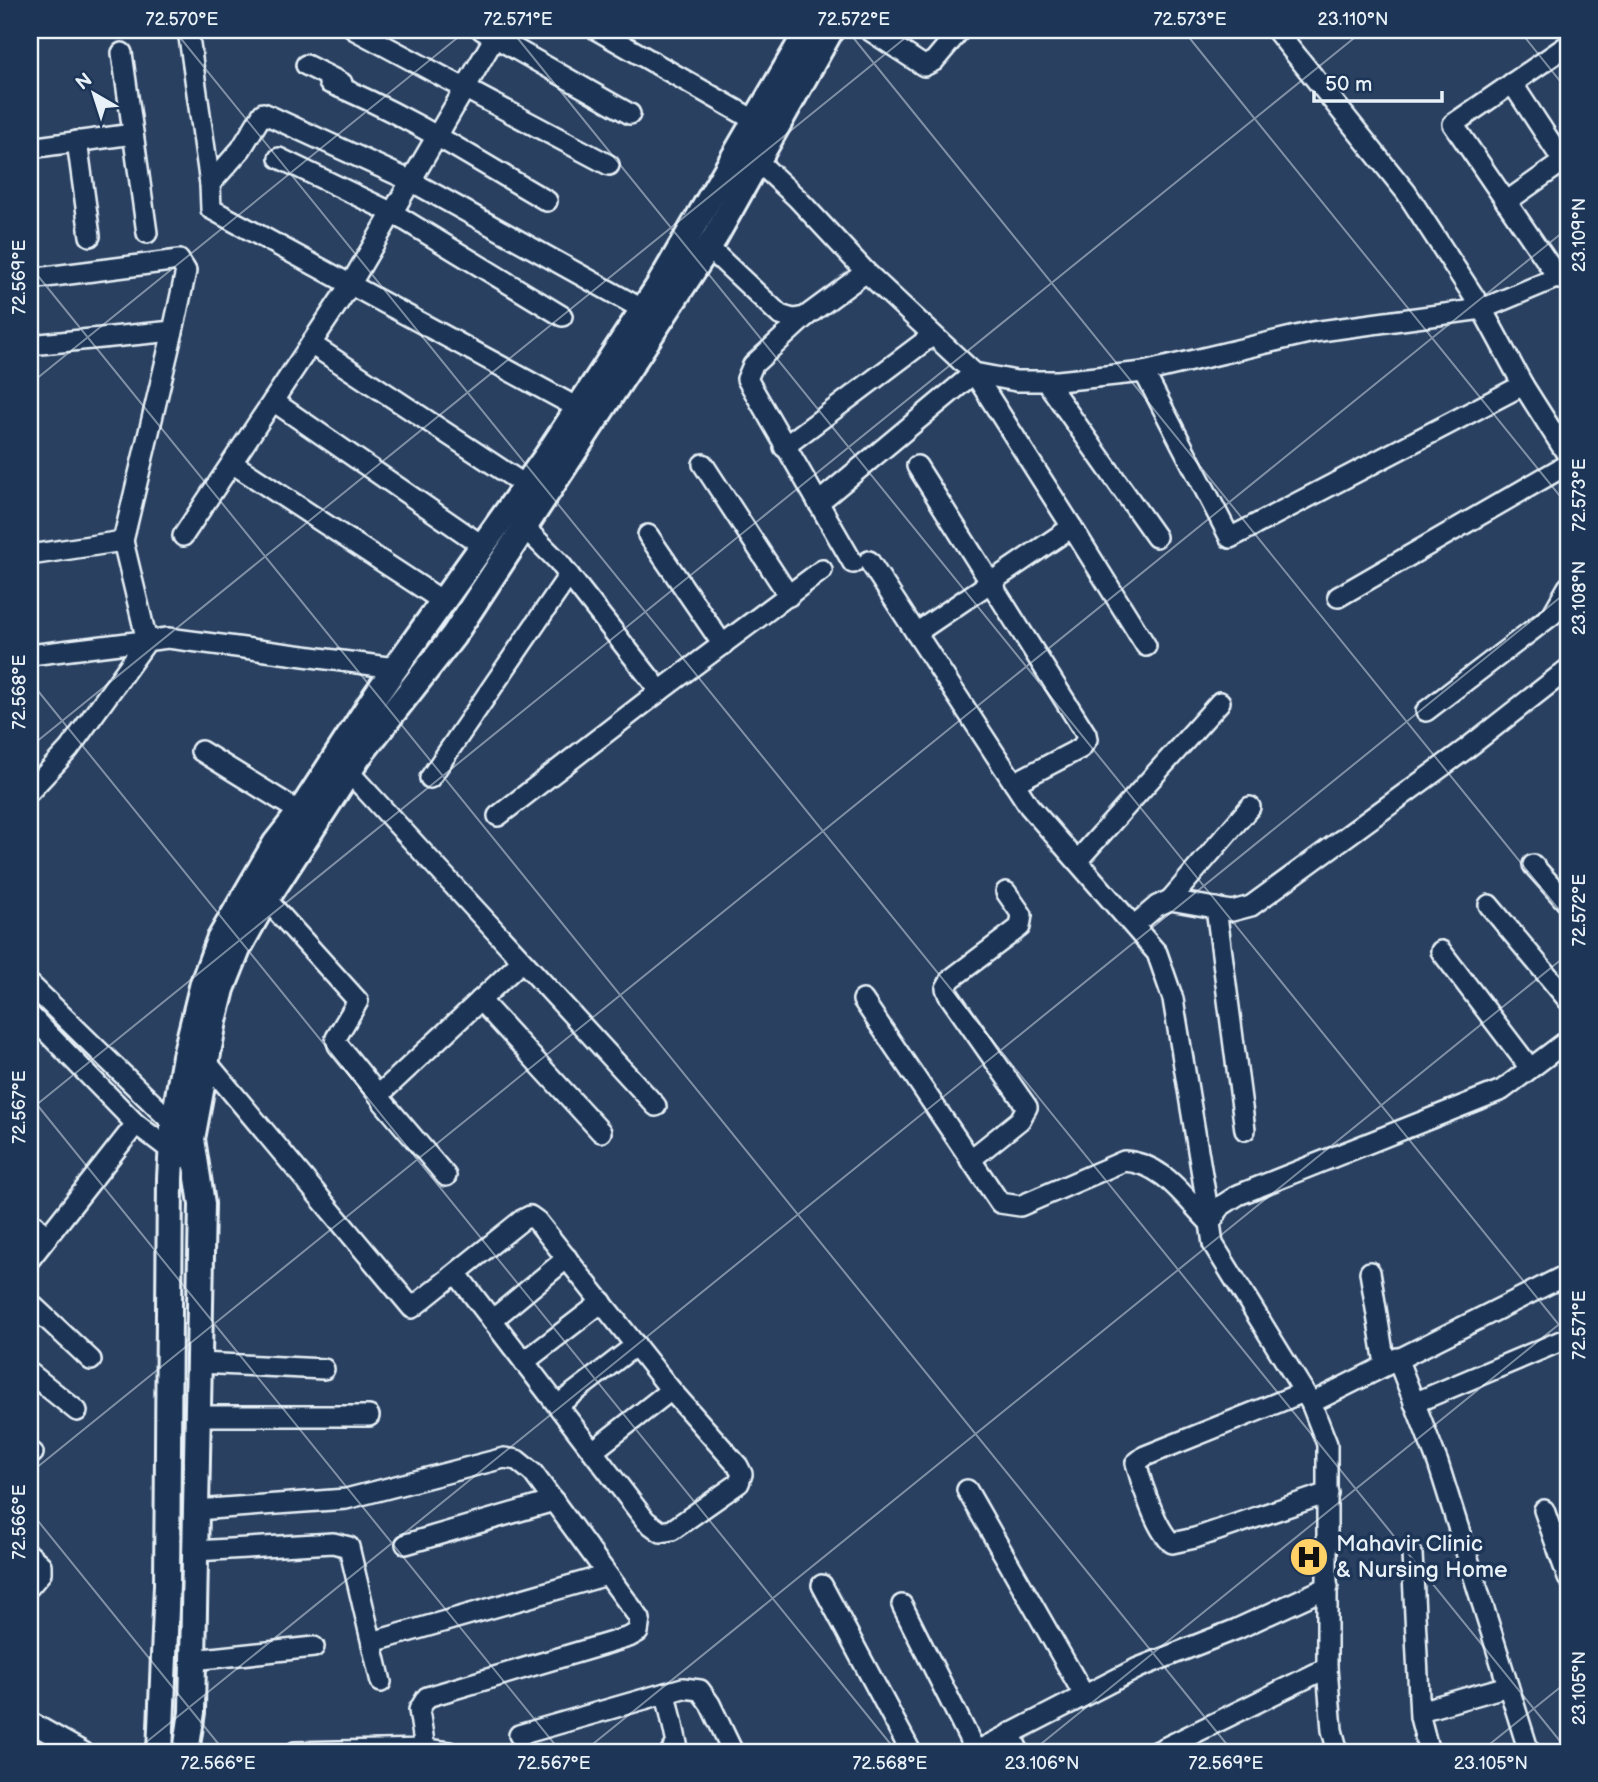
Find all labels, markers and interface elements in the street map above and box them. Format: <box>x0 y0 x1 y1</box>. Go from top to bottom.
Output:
text: 72.570°E <box>146 9 219 30</box>
text: 72.571°E <box>483 9 553 30</box>
text: 72.572°E <box>818 9 890 30</box>
text: 72.573°E <box>1154 9 1227 30</box>
text: 23.110°N <box>1317 9 1389 30</box>
north arrow <box>60 60 130 130</box>
scale bar <box>1314 60 1442 104</box>
text: N <box>71 69 97 95</box>
text: 50 m <box>1325 72 1372 97</box>
text: 23.109°N <box>1569 198 1590 272</box>
text: 72.569°E <box>9 239 30 314</box>
text: 72.573°E <box>1569 458 1590 532</box>
text: 23.108°N <box>1569 561 1590 635</box>
text: 72.568°E <box>9 654 30 729</box>
text: 72.572°E <box>1569 874 1590 946</box>
text: 72.567°E <box>9 1070 30 1144</box>
text: 72.571°E <box>1569 1290 1590 1360</box>
text: 72.566°E <box>9 1484 30 1560</box>
place label: Mahavir Clinic & Nursing Home <box>1336 1530 1508 1584</box>
hospital icon: Mahavir Clinic & Nursing Home <box>1288 1536 1330 1578</box>
text: 23.105°N <box>1569 1651 1590 1725</box>
text: 72.566°E <box>180 1753 256 1774</box>
text: 72.567°E <box>517 1753 591 1774</box>
text: 72.568°E <box>853 1753 928 1774</box>
text: 23.106°N <box>1005 1753 1079 1774</box>
text: 72.569°E <box>1189 1753 1264 1774</box>
text: 23.105°N <box>1454 1753 1528 1774</box>

